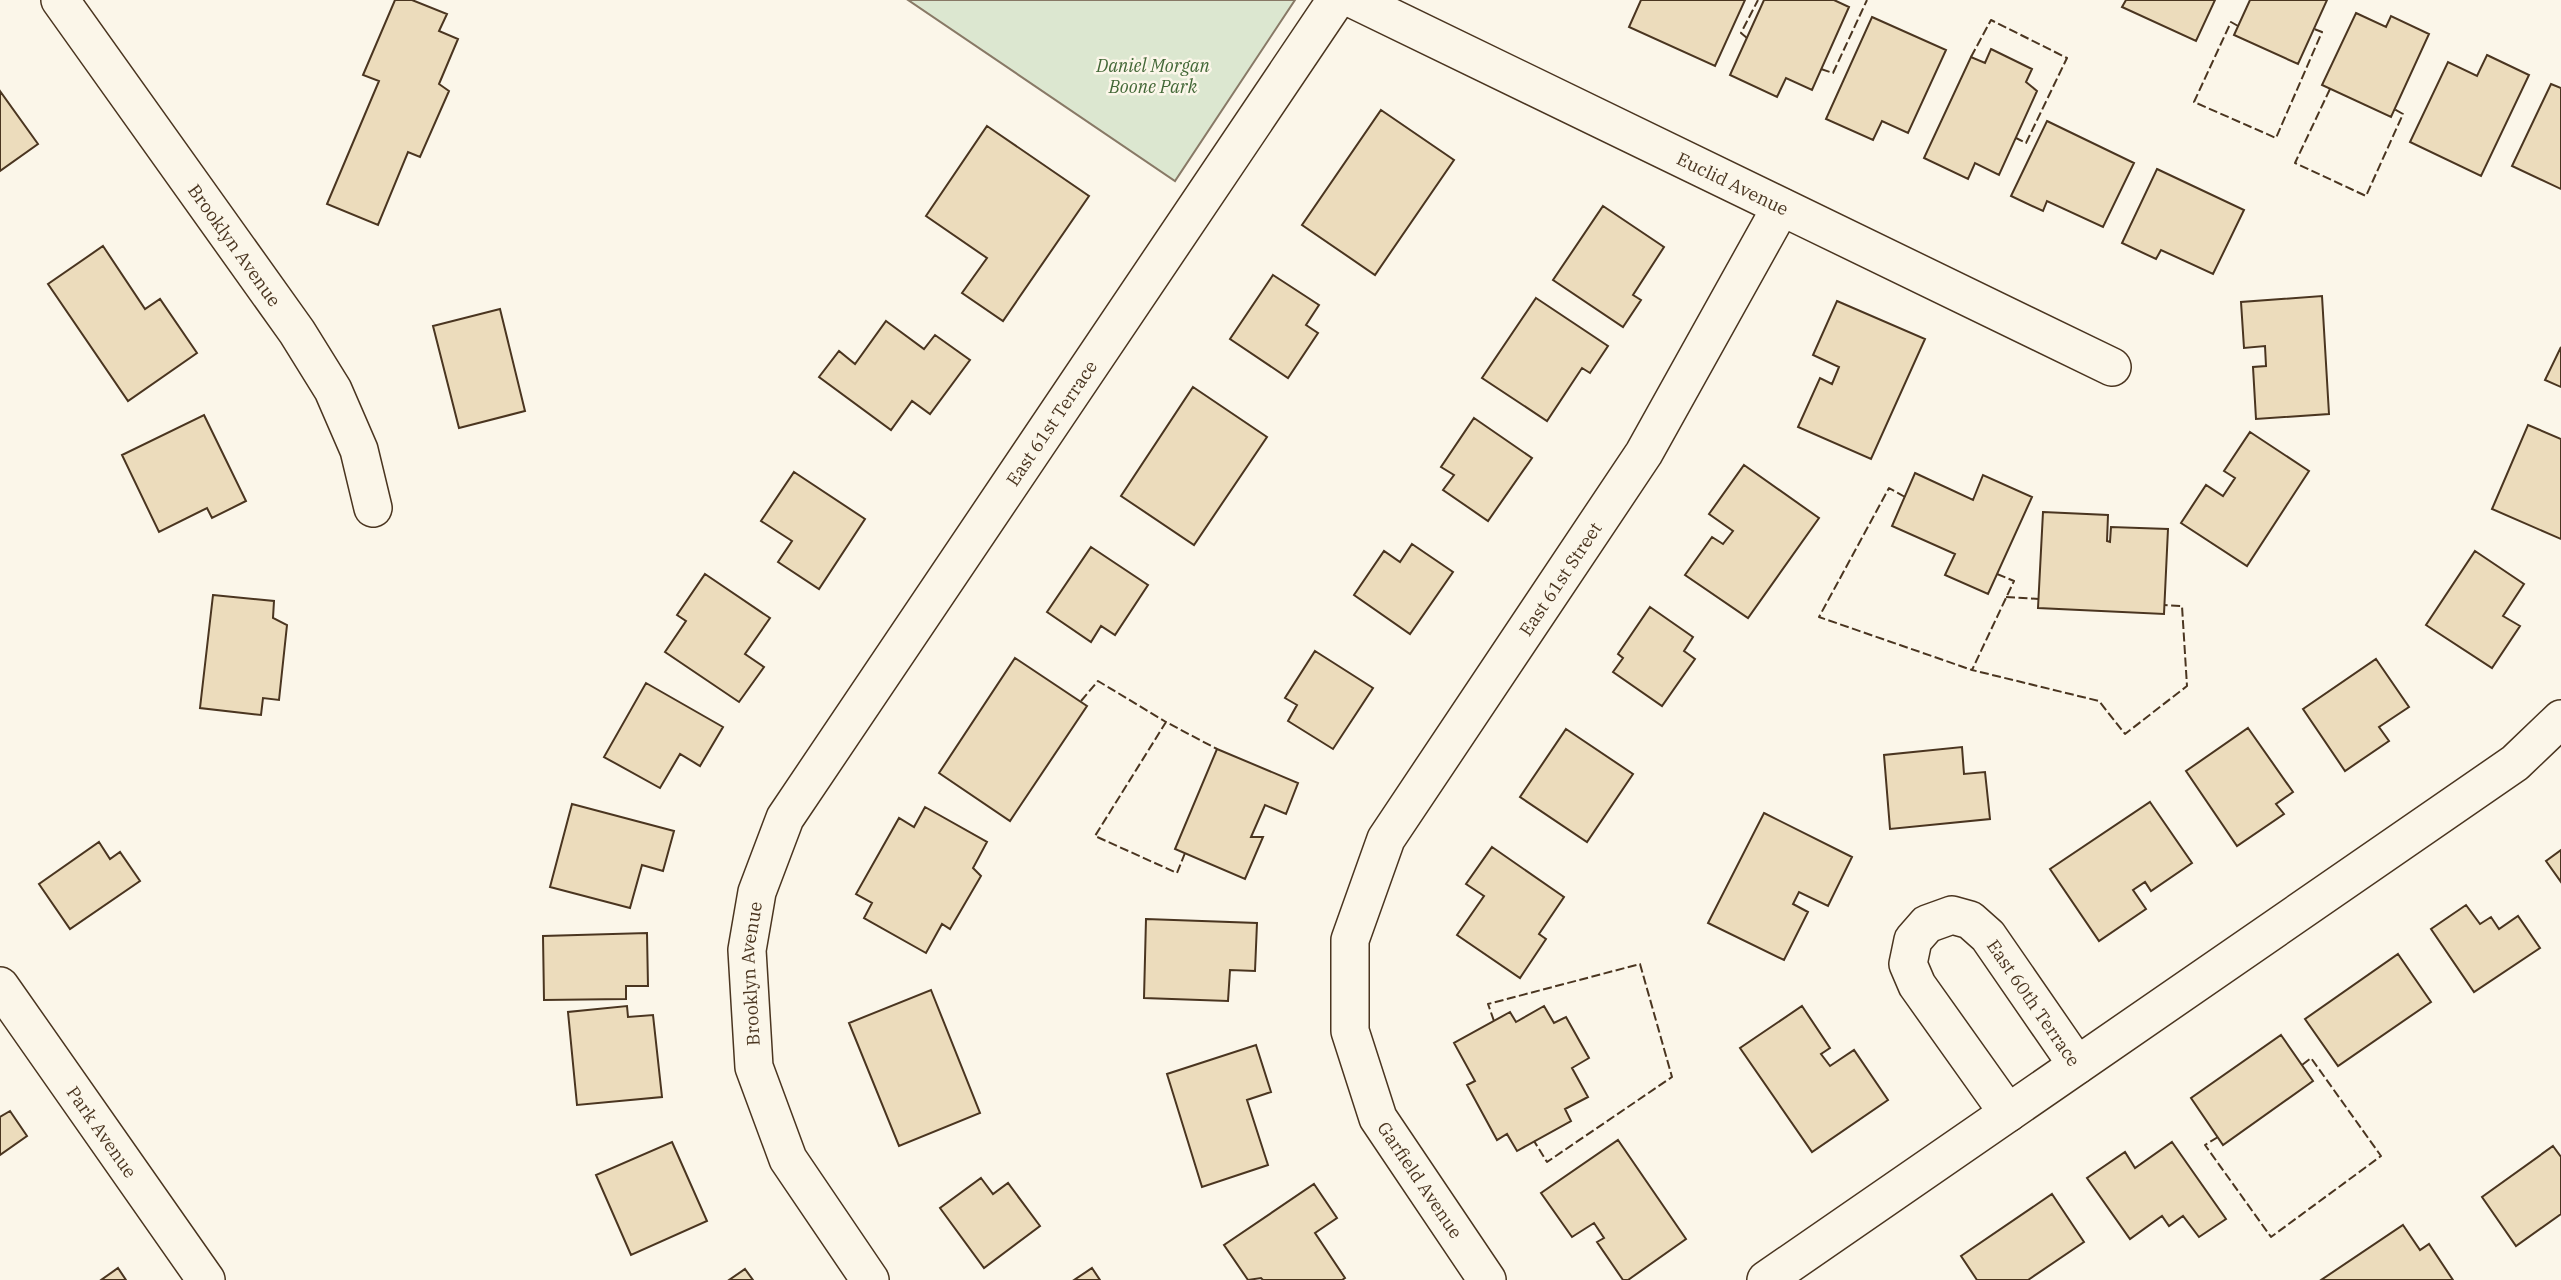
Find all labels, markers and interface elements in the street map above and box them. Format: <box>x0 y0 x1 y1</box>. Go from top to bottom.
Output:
park label: Daniel Morgan Boone Park <box>1095 54 1211 98</box>
street label: Euclid Avenue <box>1673 146 1793 220</box>
street label: Brooklyn Avenue <box>183 179 286 311</box>
street label: East 61st Terrace <box>1001 356 1102 490</box>
street label: East 61st Street <box>1514 517 1606 640</box>
street label: Brooklyn Avenue <box>735 900 767 1047</box>
street label: East 60th Terrace <box>1982 935 2086 1071</box>
street label: Park Avenue <box>62 1081 142 1182</box>
street label: Garfield Avenue <box>1372 1117 1468 1243</box>

